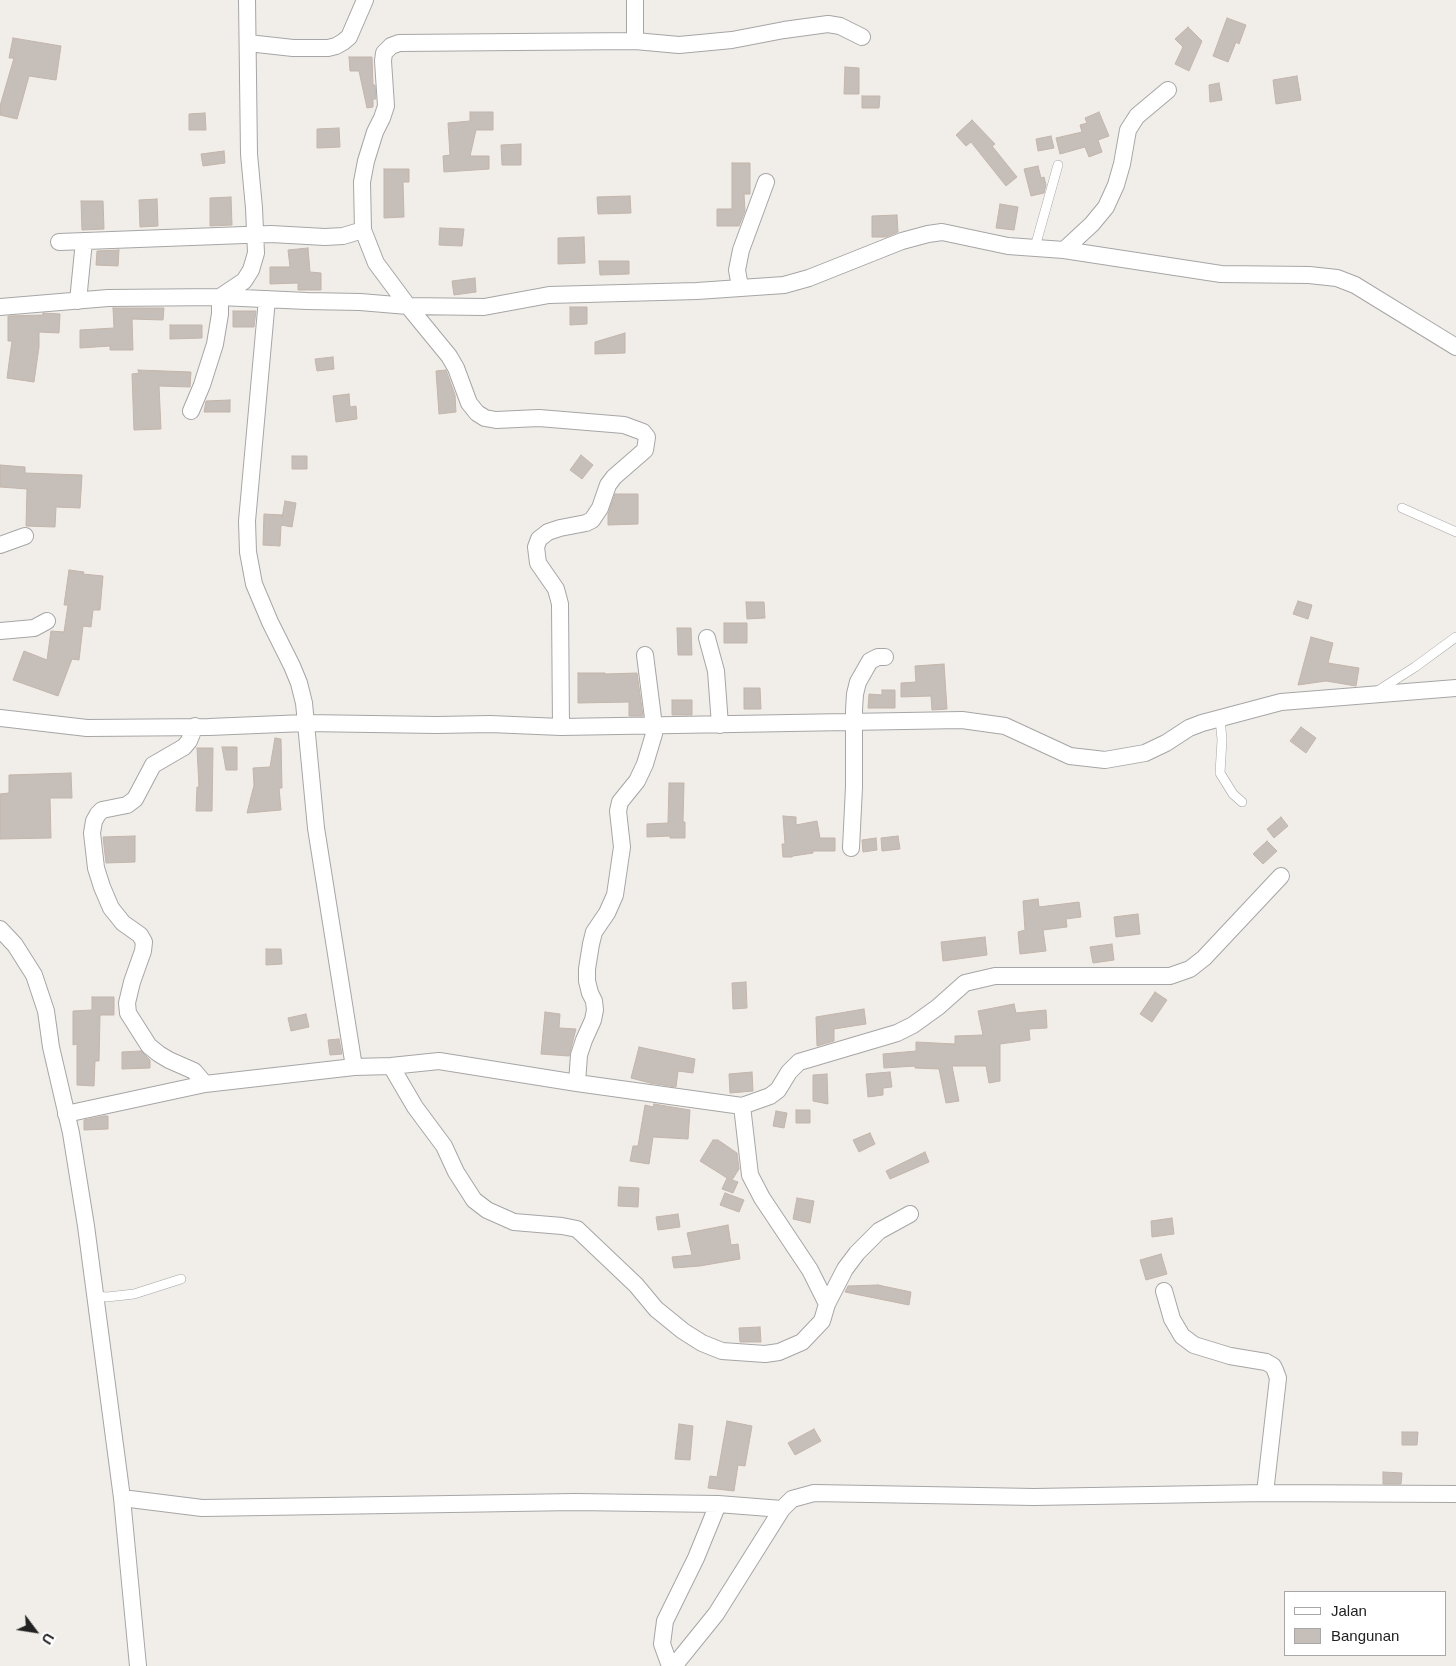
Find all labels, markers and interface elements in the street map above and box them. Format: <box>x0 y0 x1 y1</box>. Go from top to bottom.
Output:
legend <box>1284 1591 1446 1656</box>
text: Jalan <box>1331 1602 1367 1619</box>
north arrow <box>10 1606 60 1656</box>
text: Bangunan <box>1331 1627 1399 1644</box>
text: U <box>38 1630 57 1647</box>

